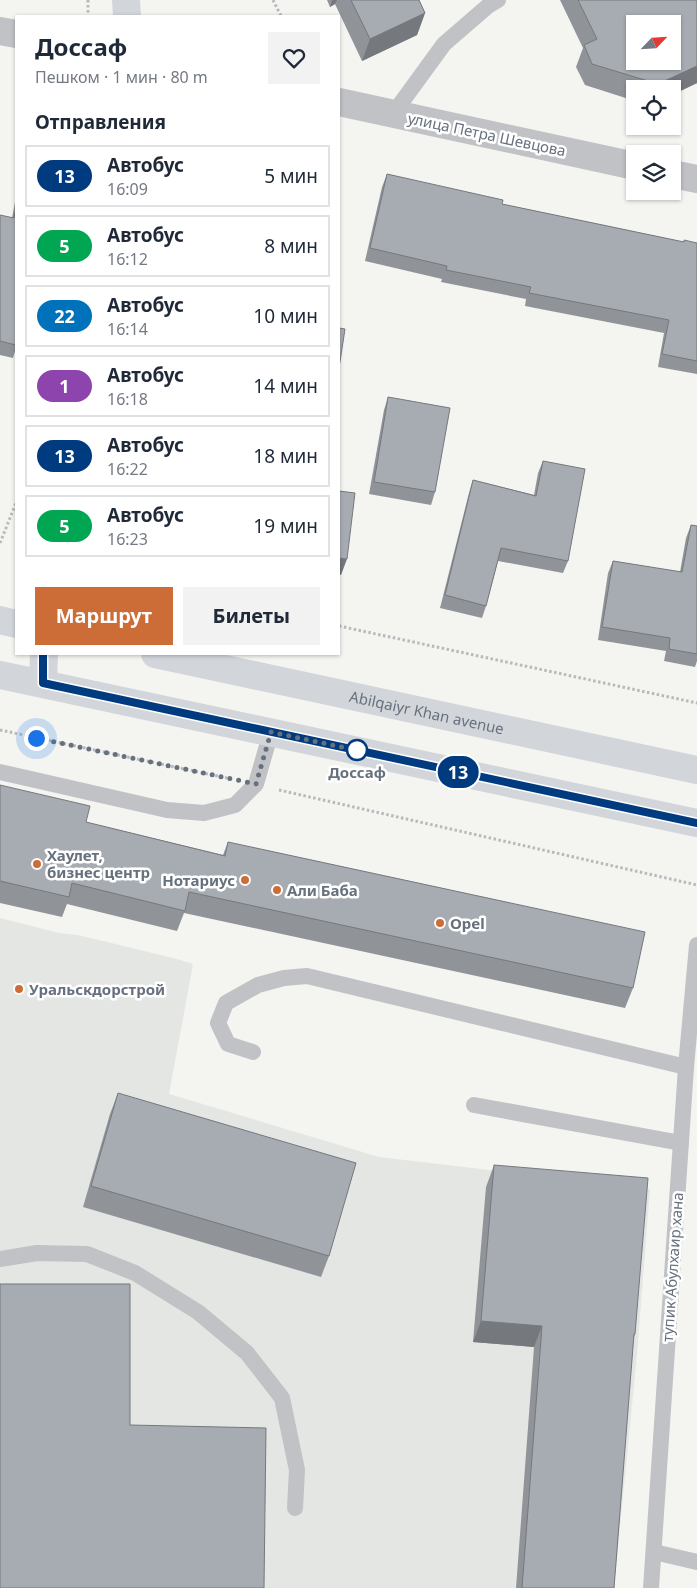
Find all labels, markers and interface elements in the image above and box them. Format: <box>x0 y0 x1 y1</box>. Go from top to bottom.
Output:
north arrow <box>626 15 681 70</box>
map controls <box>626 15 681 200</box>
text: Доссаф <box>35 30 127 63</box>
button: heart <box>268 32 320 84</box>
text: Пешком · 1 мин · 80 m <box>35 66 208 88</box>
button: locate <box>626 80 681 135</box>
street label: улица Петра Шевцова <box>406 107 568 161</box>
text: Отправления <box>35 109 166 135</box>
button: layers <box>626 145 681 200</box>
text: Автобус <box>107 152 184 178</box>
text: 5 мин <box>264 163 318 189</box>
text: 13 <box>54 164 75 188</box>
text: 16:09 <box>107 178 148 200</box>
text: Автобус <box>107 222 184 248</box>
text: 8 мин <box>264 233 318 259</box>
text: 5 <box>59 234 70 258</box>
text: 16:12 <box>107 248 148 270</box>
text: Автобус <box>107 292 184 318</box>
text: 10 мин <box>253 303 318 329</box>
text: 22 <box>54 304 75 328</box>
text: 16:14 <box>107 318 148 340</box>
text: Автобус <box>107 362 184 388</box>
text: 14 мин <box>253 373 318 399</box>
text: 1 <box>59 374 70 398</box>
text: 16:18 <box>107 388 148 410</box>
text: Автобус <box>107 432 184 458</box>
text: 18 мин <box>253 443 318 469</box>
text: 13 <box>54 444 75 468</box>
text: 16:22 <box>107 458 148 480</box>
text: Автобус <box>107 502 184 528</box>
text: 19 мин <box>253 513 318 539</box>
text: 5 <box>59 514 70 538</box>
text: 16:23 <box>107 528 148 550</box>
button: Маршрут <box>35 587 173 645</box>
button: Билеты <box>183 587 320 645</box>
street label: Abilqaiyr Khan avenue <box>348 686 506 738</box>
your location <box>24 726 49 751</box>
marker: Доссаф <box>346 739 368 761</box>
line badge: 13 <box>436 756 480 788</box>
text: 13 <box>448 760 468 784</box>
place label: Доссаф <box>328 762 386 782</box>
place label: Хаулет, бизнес центр <box>47 845 150 882</box>
marker: Хаулет, бизнес центр <box>31 858 43 870</box>
place label: Нотариус <box>162 870 235 890</box>
marker: Нотариус <box>239 874 251 886</box>
place label: Али Баба <box>287 880 358 900</box>
marker: Али Баба <box>271 884 283 896</box>
place label: Opel <box>450 913 485 933</box>
marker: Opel <box>434 917 446 929</box>
place label: Уральскдорстрой <box>29 979 165 999</box>
marker: Уральскдорстрой <box>13 983 25 995</box>
street label: тупик Абулхаир хана <box>657 1192 687 1342</box>

